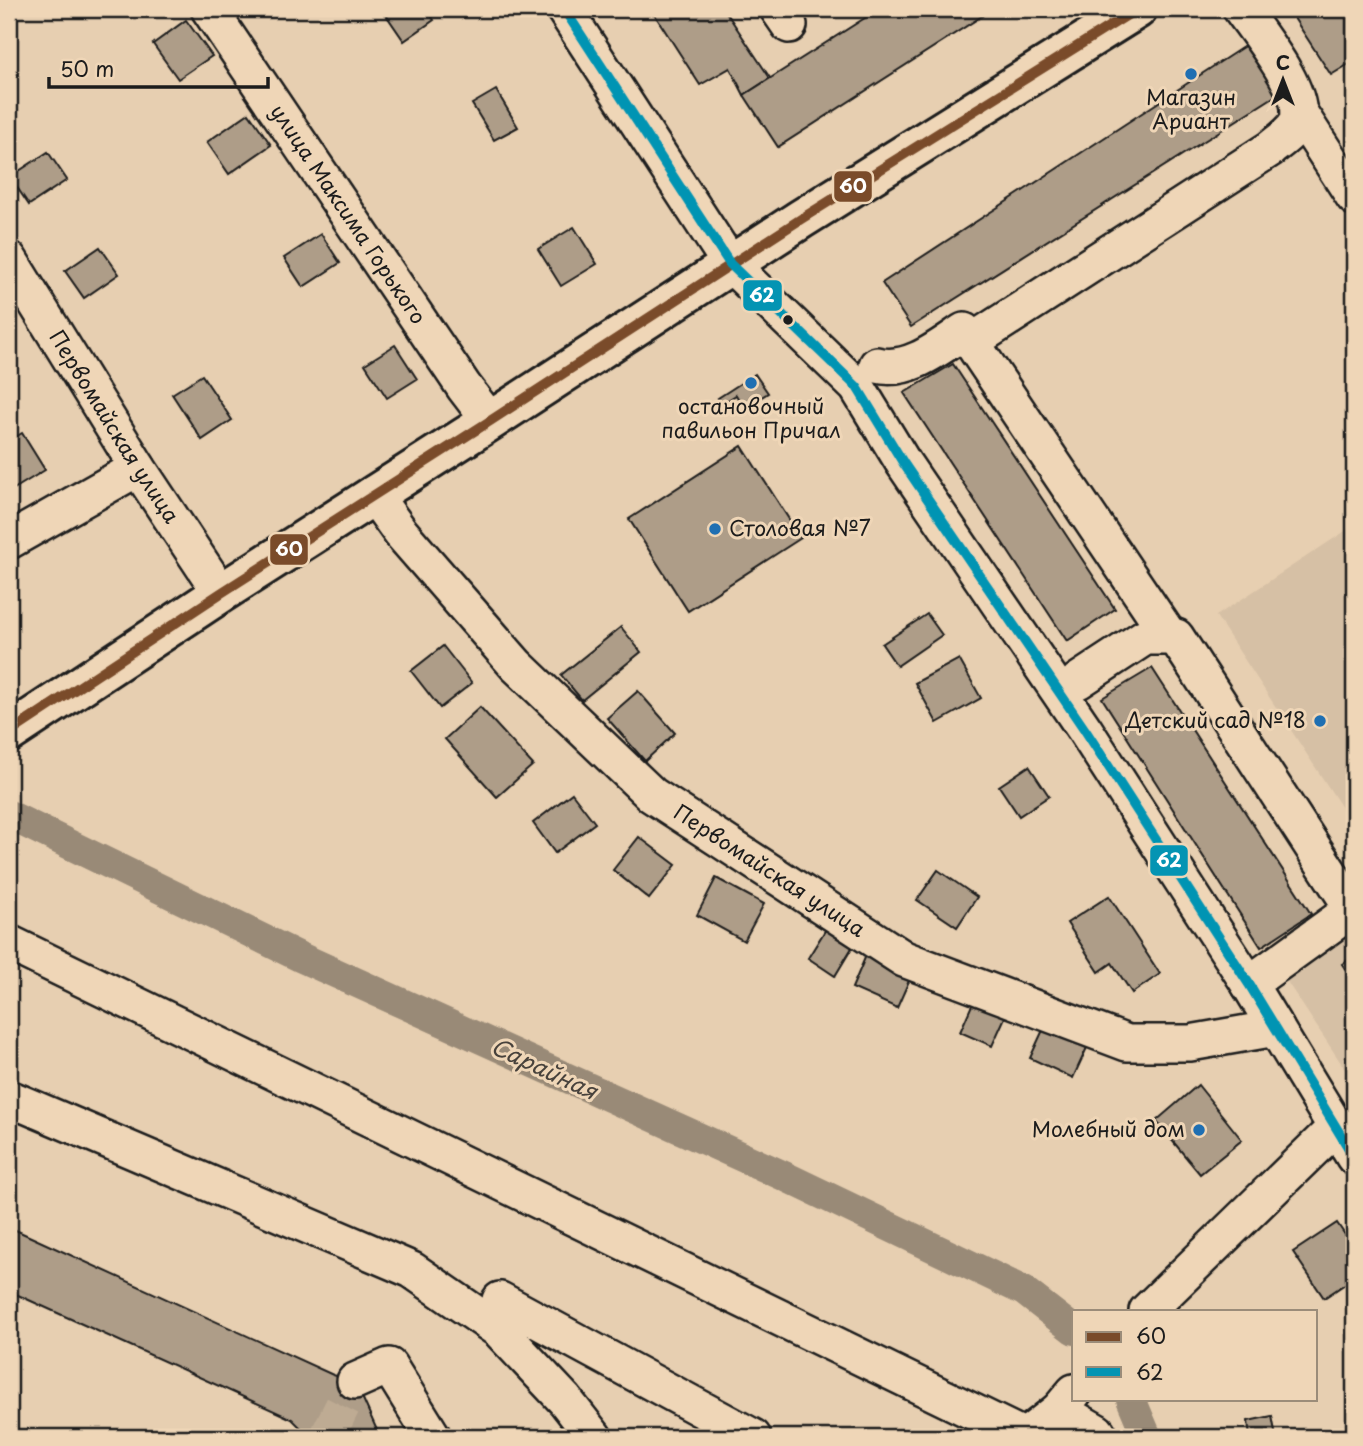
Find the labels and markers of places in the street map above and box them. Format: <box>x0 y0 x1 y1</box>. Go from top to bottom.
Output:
marker: Магазин Ариант <box>1183 66 1199 82</box>
place label: Магазин Ариант <box>1146 80 1236 136</box>
unlabelled marker <box>781 313 795 327</box>
marker: остановочный павильон Причал <box>743 375 759 391</box>
place label: остановочный павильон Причал <box>661 389 841 445</box>
place label: Столовая №7 <box>729 511 871 543</box>
marker: Столовая №7 <box>707 521 723 537</box>
place label: Детский сад №18 <box>1124 703 1306 735</box>
marker: Детский сад №18 <box>1312 713 1328 729</box>
place label: Молебный дом <box>1032 1112 1185 1144</box>
marker: Молебный дом <box>1191 1122 1207 1138</box>

